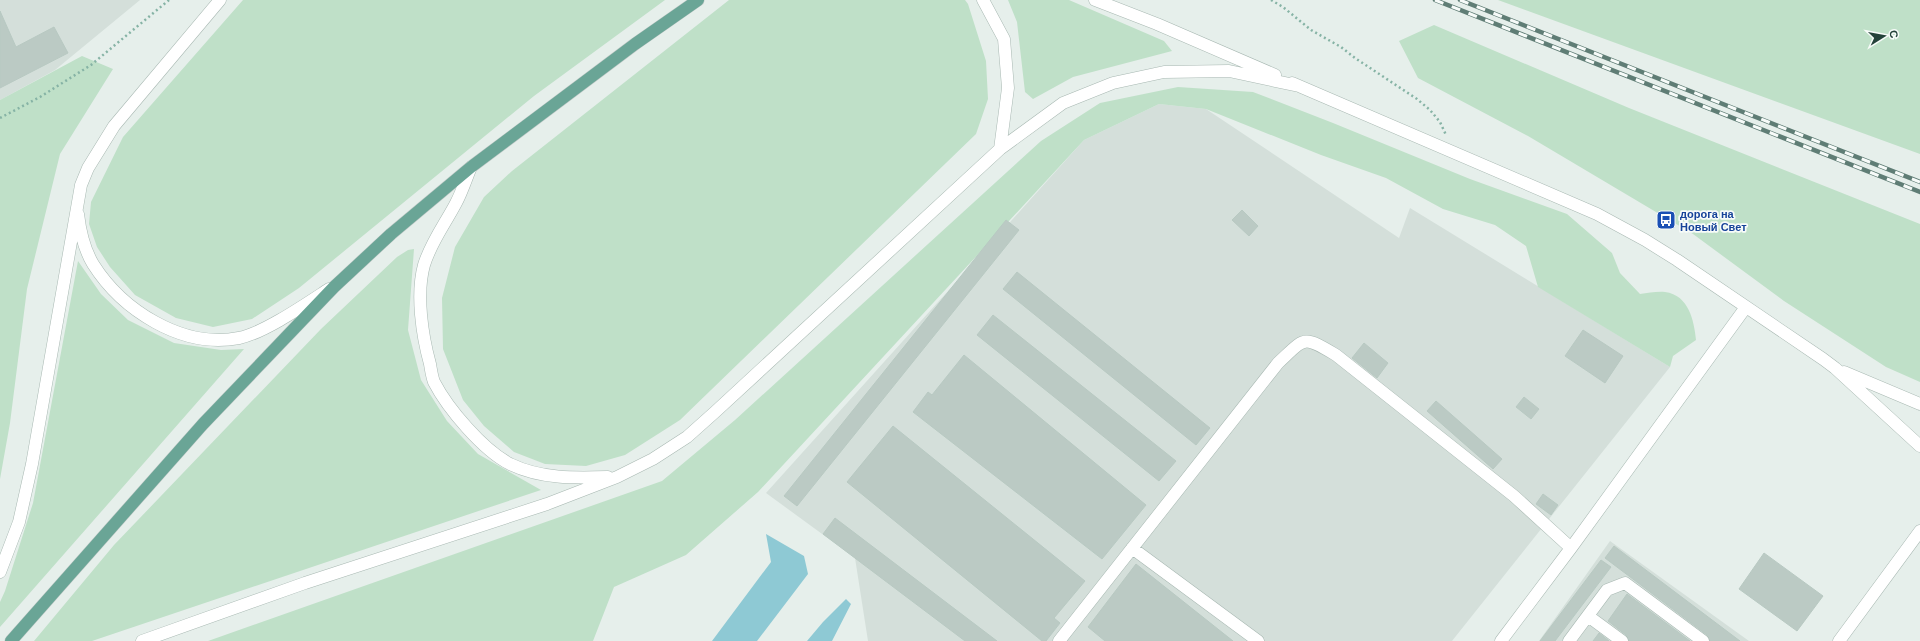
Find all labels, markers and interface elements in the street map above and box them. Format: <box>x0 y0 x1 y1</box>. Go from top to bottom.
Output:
north arrow <box>1864 16 1904 56</box>
text: С <box>1887 29 1900 39</box>
place label: дорога на Новый Свет <box>1680 208 1747 233</box>
bus stop icon: дорога на Новый Свет <box>1655 209 1677 231</box>

